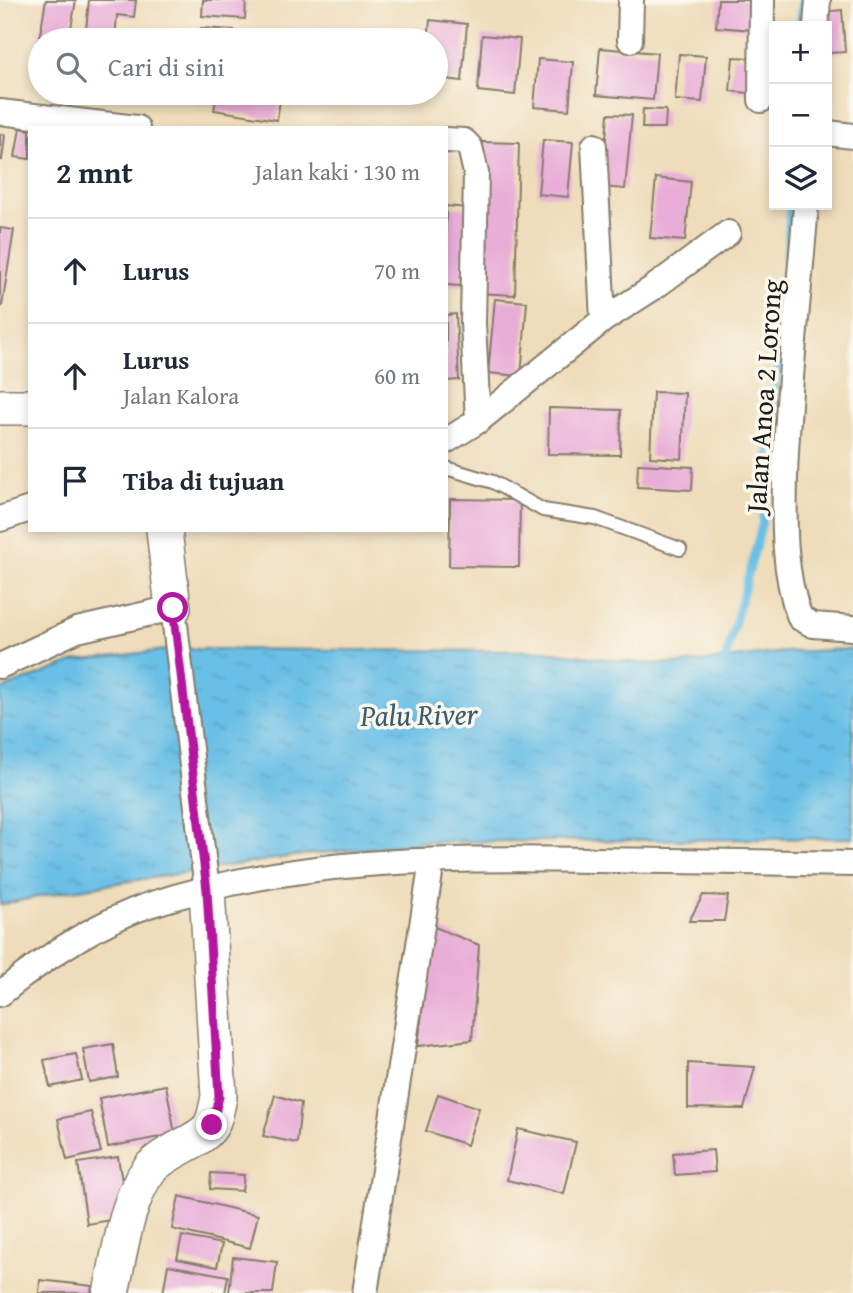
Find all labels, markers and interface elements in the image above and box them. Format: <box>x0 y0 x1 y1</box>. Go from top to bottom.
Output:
map controls <box>769 21 832 210</box>
button: + <box>769 21 832 84</box>
search box <box>28 28 448 105</box>
text: Cari di sini <box>108 47 225 86</box>
icon: search <box>52 48 90 86</box>
button: − <box>769 84 832 147</box>
button: layers <box>769 147 832 210</box>
text: 2 mnt <box>56 150 133 194</box>
text: Jalan kaki · 130 m <box>255 155 420 188</box>
text: Lurus <box>123 251 189 290</box>
icon: ahead <box>56 252 94 290</box>
text: 70 m <box>374 254 420 287</box>
street label: Jalan Anoa 2 Lorong <box>734 278 792 517</box>
text: Lurus <box>123 340 189 379</box>
icon: ahead <box>56 357 94 395</box>
text: 60 m <box>374 359 420 392</box>
text: Jalan Kalora <box>123 379 239 412</box>
text: Tiba di tujuan <box>123 461 284 500</box>
icon: arrive <box>56 462 94 500</box>
route start <box>157 592 188 623</box>
water label: Palu River <box>359 691 479 737</box>
route end <box>196 1109 227 1140</box>

